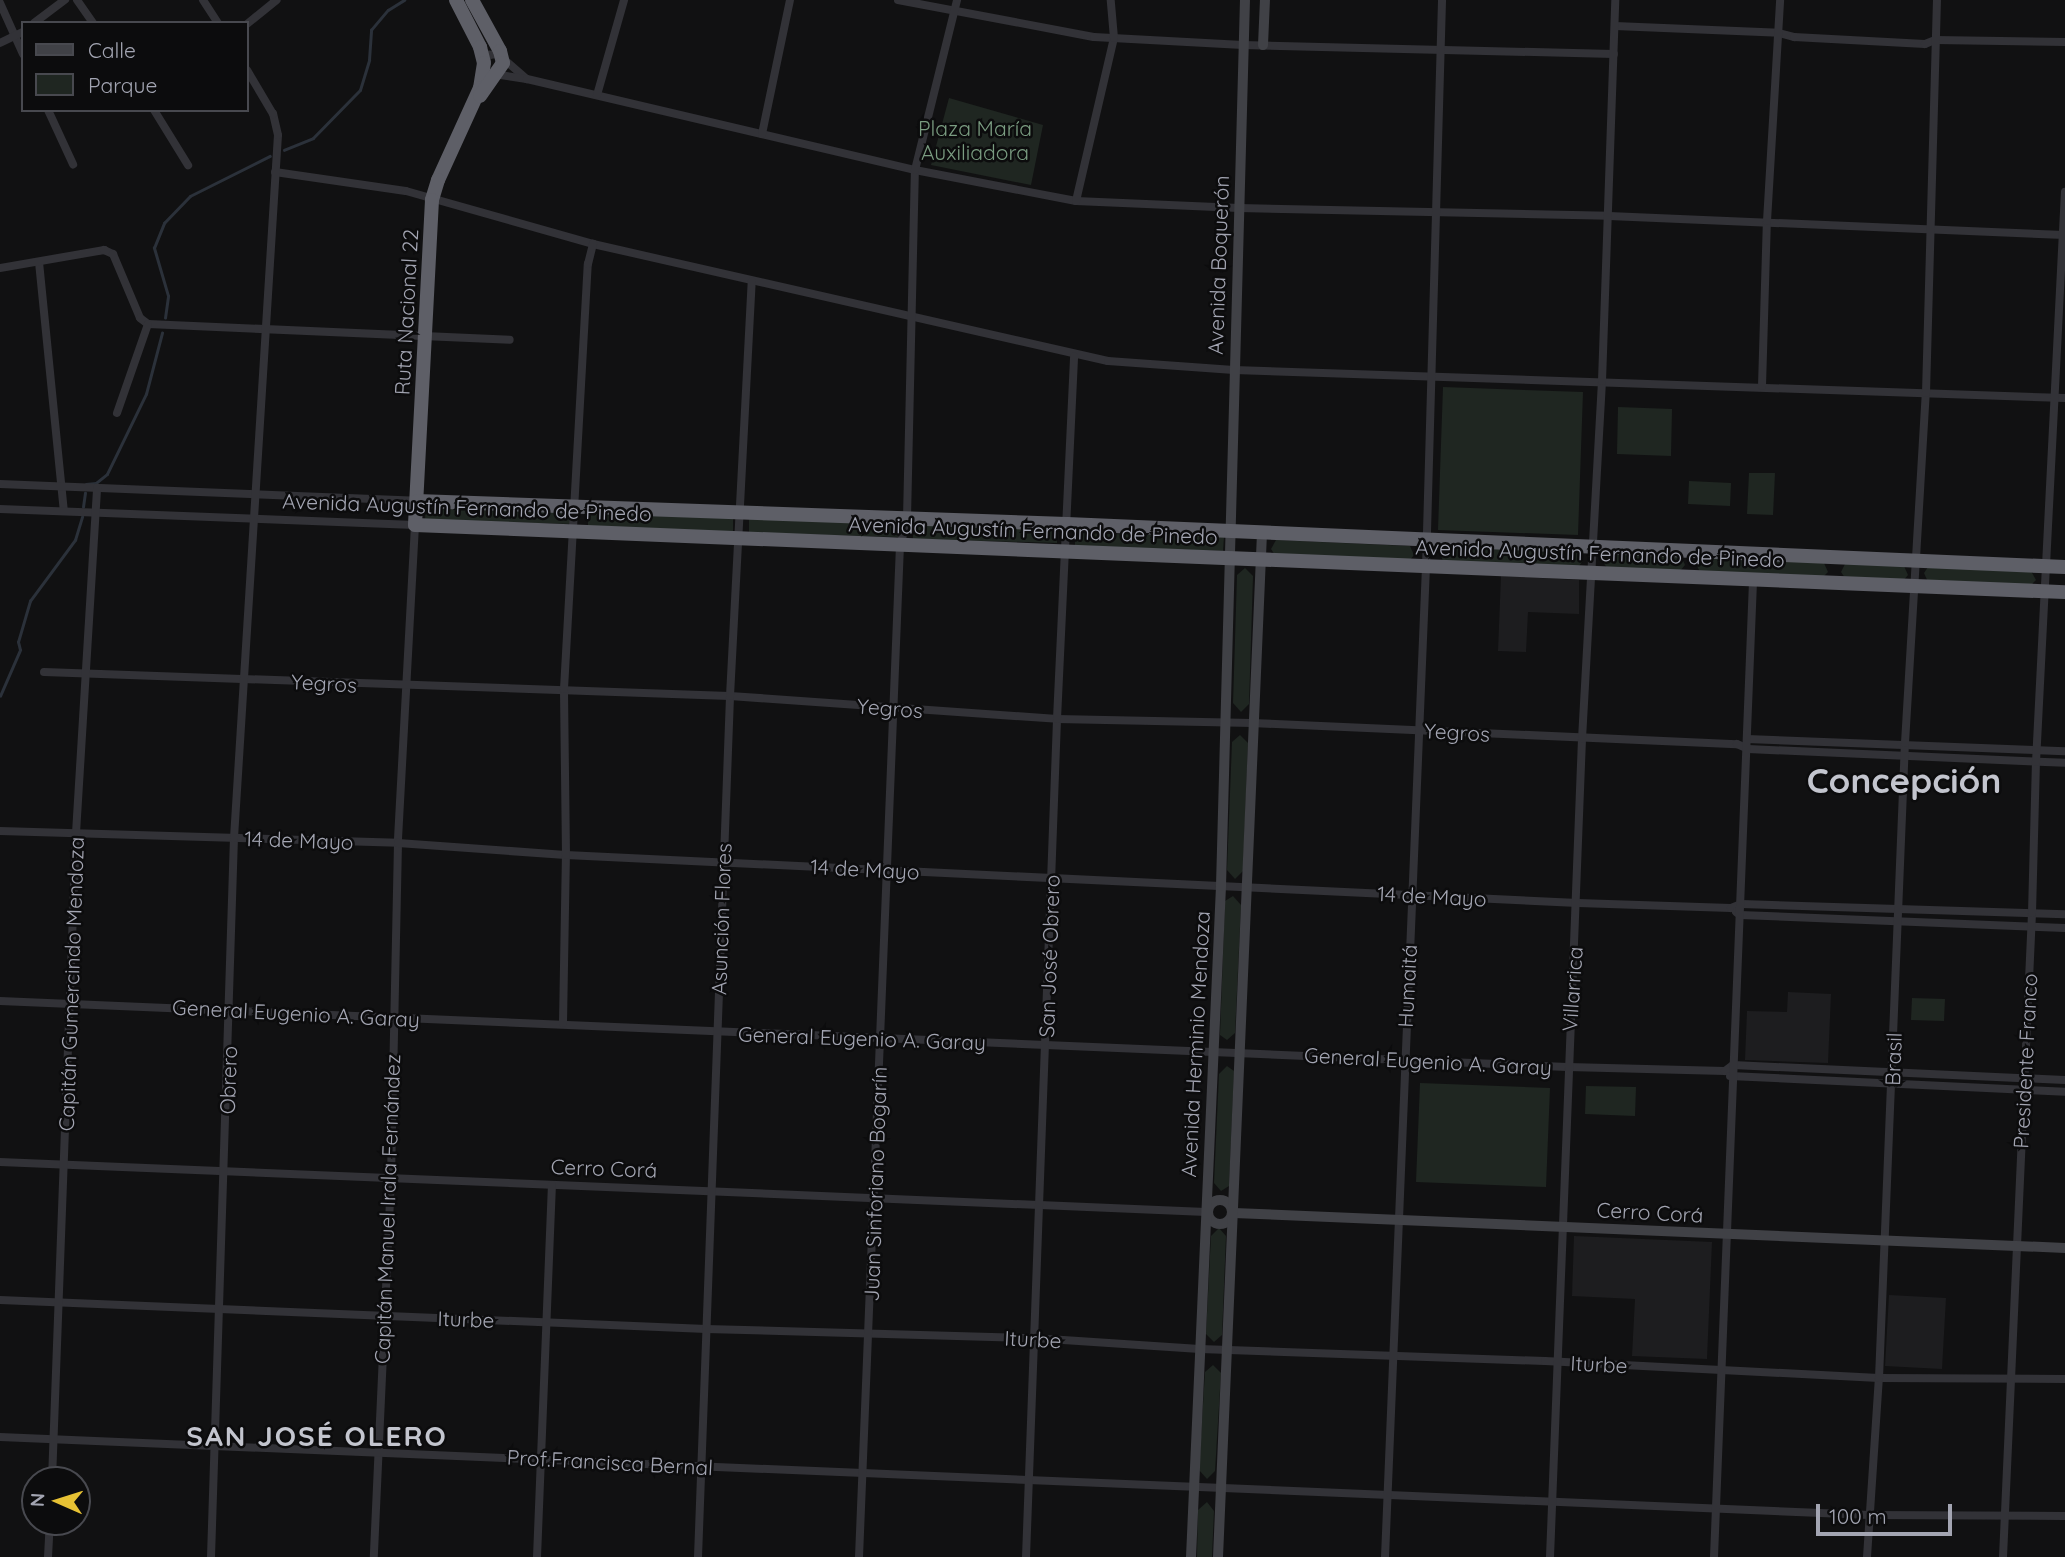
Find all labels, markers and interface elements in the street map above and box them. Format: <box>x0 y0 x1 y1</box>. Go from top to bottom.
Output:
legend <box>21 21 248 112</box>
text: Calle <box>88 37 136 63</box>
text: Parque <box>88 72 157 98</box>
park label: Plaza María Auxiliadora <box>918 115 1032 165</box>
street label: Avenida Boquerón <box>1202 175 1234 355</box>
street label: Ruta Nacional 22 <box>389 228 423 396</box>
street label: Avenida Augustín Fernando de Pinedo <box>282 488 652 526</box>
street label: Avenida Augustín Fernando de Pinedo <box>848 511 1218 549</box>
street label: Avenida Augustín Fernando de Pinedo <box>1415 534 1785 572</box>
street label: Yegros <box>290 669 358 697</box>
street label: Yegros <box>856 693 924 723</box>
street label: Yegros <box>1423 718 1491 746</box>
district label: Concepción <box>1807 759 2001 801</box>
street label: 14 de Mayo <box>244 826 354 854</box>
street label: Capitán Gumercindo Mendoza <box>53 836 89 1132</box>
street label: Asunción Flores <box>706 843 736 995</box>
street label: 14 de Mayo <box>810 854 920 884</box>
street label: San José Obrero <box>1034 874 1064 1038</box>
street label: 14 de Mayo <box>1377 881 1487 911</box>
street label: Avenida Herminio Mendoza <box>1175 910 1215 1178</box>
street label: Humaitá <box>1392 944 1422 1028</box>
street label: Villarrica <box>1556 946 1588 1032</box>
street label: Presidente Franco <box>2008 973 2042 1149</box>
street label: General Eugenio A. Garay <box>172 994 420 1032</box>
street label: General Eugenio A. Garay <box>738 1021 986 1055</box>
street label: Brasil <box>1879 1032 1907 1086</box>
street label: General Eugenio A. Garay <box>1304 1042 1552 1080</box>
street label: Obrero <box>214 1045 242 1115</box>
street label: Capitán Manuel Irala Fernández <box>369 1054 405 1364</box>
street label: Juan Sinforiano Bogarín <box>858 1066 892 1302</box>
street label: Cerro Corá <box>550 1154 658 1182</box>
street label: Cerro Corá <box>1596 1197 1704 1227</box>
street label: Iturbe <box>437 1305 495 1333</box>
street label: Iturbe <box>1004 1325 1062 1353</box>
street label: Iturbe <box>1570 1350 1628 1378</box>
district label: SAN JOSÉ OLERO <box>188 1419 446 1453</box>
street label: Prof.Francisca Bernal <box>506 1444 714 1480</box>
north arrow <box>21 1466 91 1536</box>
scale bar <box>1820 1490 1956 1534</box>
text: N <box>25 1492 49 1508</box>
text: 100 m <box>1829 1503 1887 1529</box>

